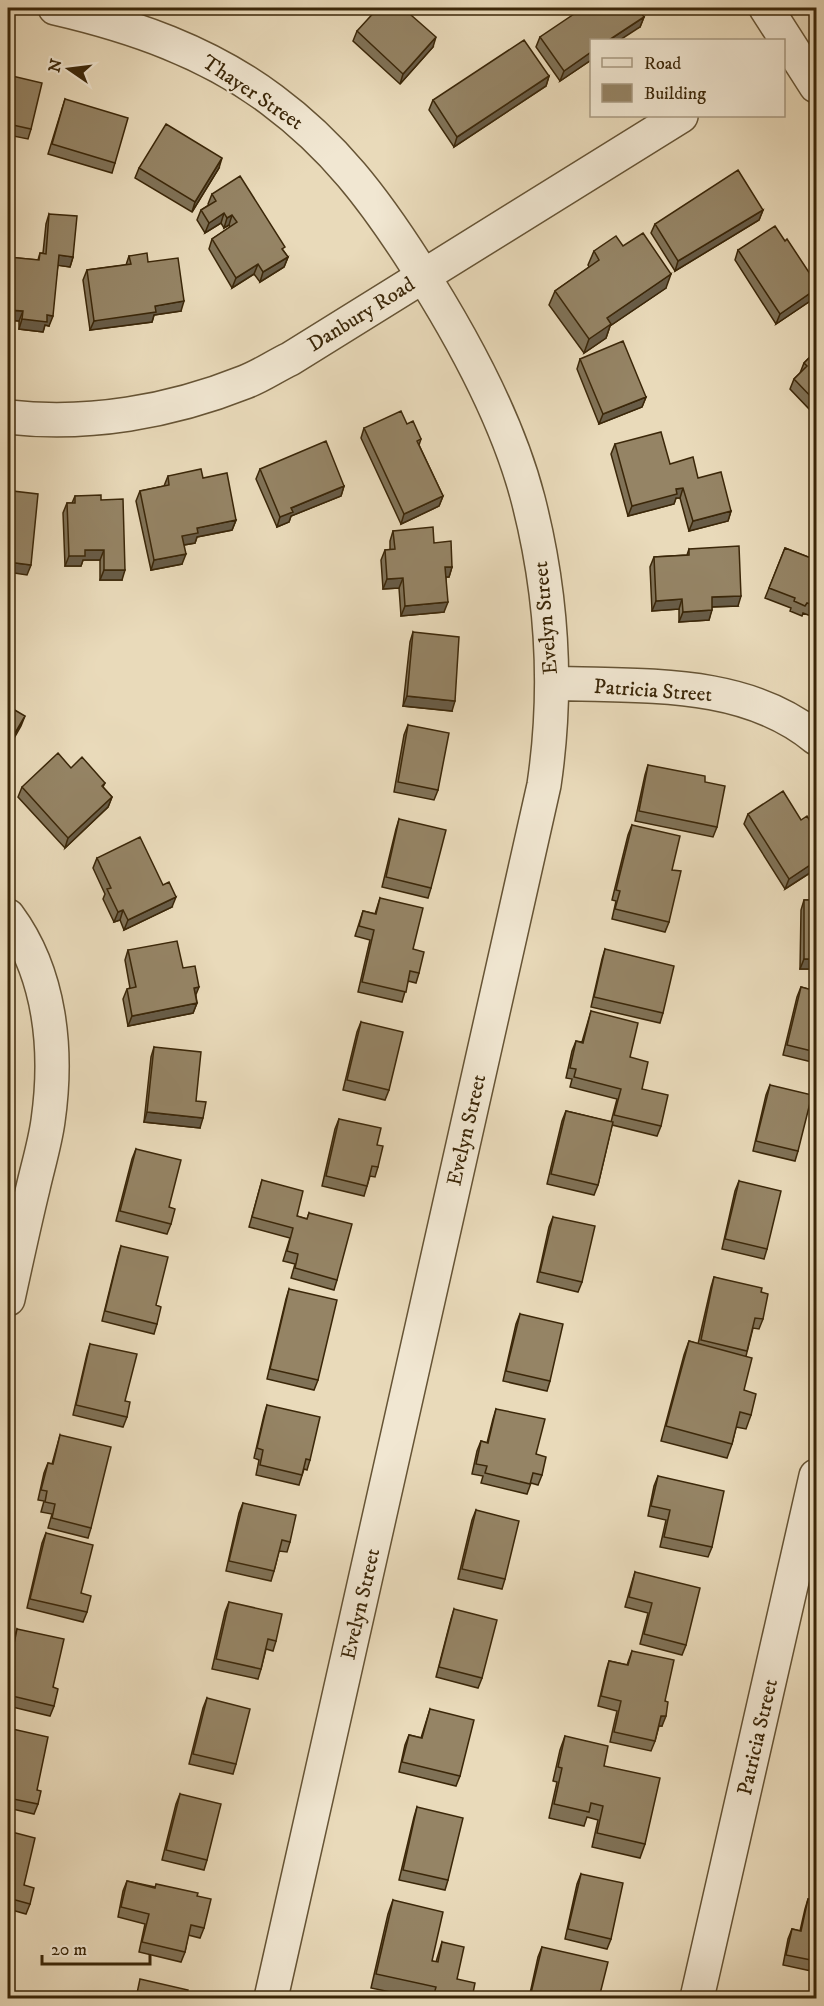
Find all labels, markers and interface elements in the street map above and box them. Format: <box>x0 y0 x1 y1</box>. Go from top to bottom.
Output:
north arrow <box>39 39 99 99</box>
legend <box>590 39 785 117</box>
street label: Thayer Street <box>197 50 308 136</box>
text: Road <box>644 53 681 75</box>
text: N <box>44 57 67 74</box>
text: Building <box>644 83 706 105</box>
street label: Danbury Road <box>303 271 420 358</box>
street label: Evelyn Street <box>528 560 564 676</box>
street label: Patricia Street <box>593 674 713 708</box>
street label: Evelyn Street <box>442 1072 492 1188</box>
street label: Evelyn Street <box>336 1546 386 1662</box>
street label: Patricia Street <box>732 1676 784 1798</box>
scale bar <box>42 1928 150 1966</box>
text: 20 m <box>51 1939 87 1961</box>

